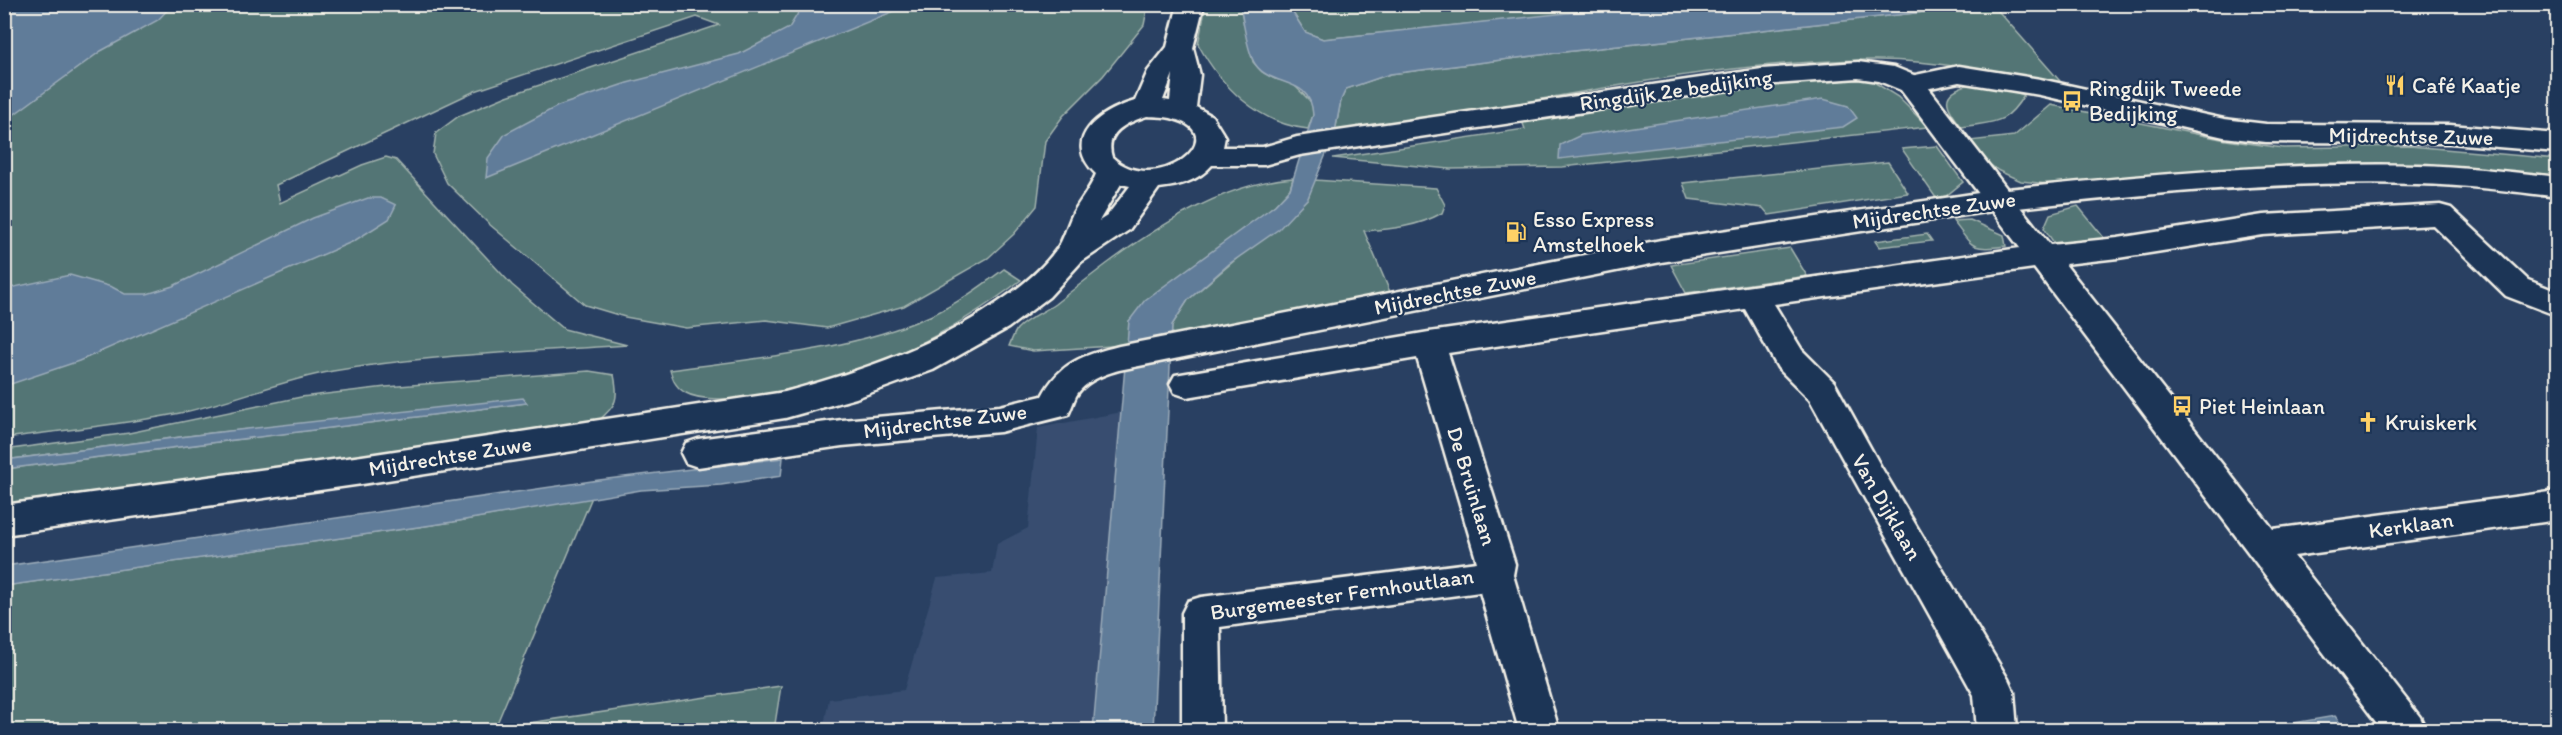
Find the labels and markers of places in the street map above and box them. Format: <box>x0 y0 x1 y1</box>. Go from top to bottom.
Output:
place label: Café Kaatje <box>2412 72 2521 99</box>
restaurant icon: Café Kaatje <box>2383 73 2407 97</box>
place label: Ringdijk Tweede Bedijking <box>2089 75 2242 127</box>
bus stop icon: Ringdijk Tweede Bedijking <box>2060 89 2084 113</box>
place label: Esso Express Amstelhoek <box>1533 206 1654 258</box>
fuel station icon: Esso Express Amstelhoek <box>1504 220 1528 244</box>
place label: Piet Heinlaan <box>2199 393 2326 420</box>
bus stop icon: Piet Heinlaan <box>2170 394 2194 418</box>
place label: Kruiskerk <box>2385 409 2477 436</box>
church icon: Kruiskerk <box>2356 410 2380 434</box>

